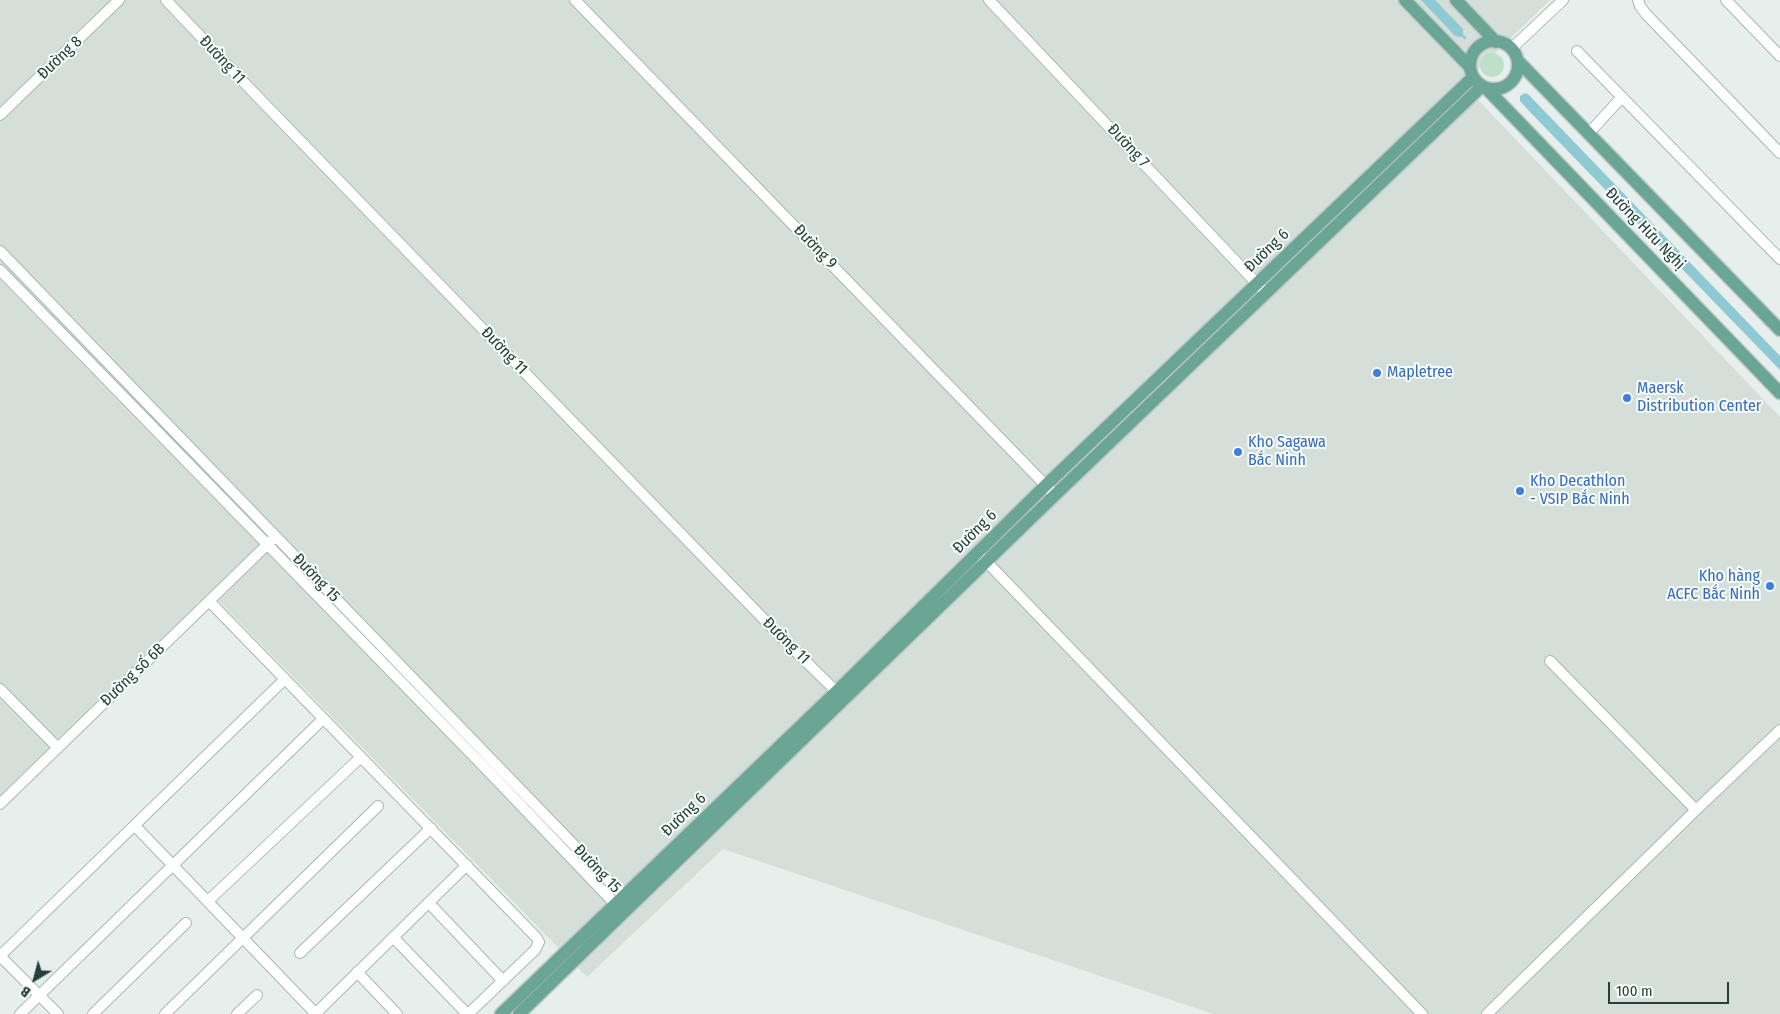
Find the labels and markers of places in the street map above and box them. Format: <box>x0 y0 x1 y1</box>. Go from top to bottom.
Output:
place label: Mapletree <box>1387 363 1453 383</box>
marker: Mapletree <box>1371 367 1383 379</box>
place label: Maersk Distribution Center <box>1637 379 1761 417</box>
marker: Maersk Distribution Center <box>1621 392 1633 404</box>
place label: Kho Sagawa Bắc Ninh <box>1248 433 1326 471</box>
marker: Kho Sagawa Bắc Ninh <box>1232 446 1244 458</box>
place label: Kho Decathlon - VSIP Bắc Ninh <box>1530 472 1630 510</box>
marker: Kho Decathlon - VSIP Bắc Ninh <box>1514 485 1526 497</box>
place label: Kho hàng ACFC Bắc Ninh <box>1667 567 1760 605</box>
marker: Kho hàng ACFC Bắc Ninh <box>1764 580 1776 592</box>

